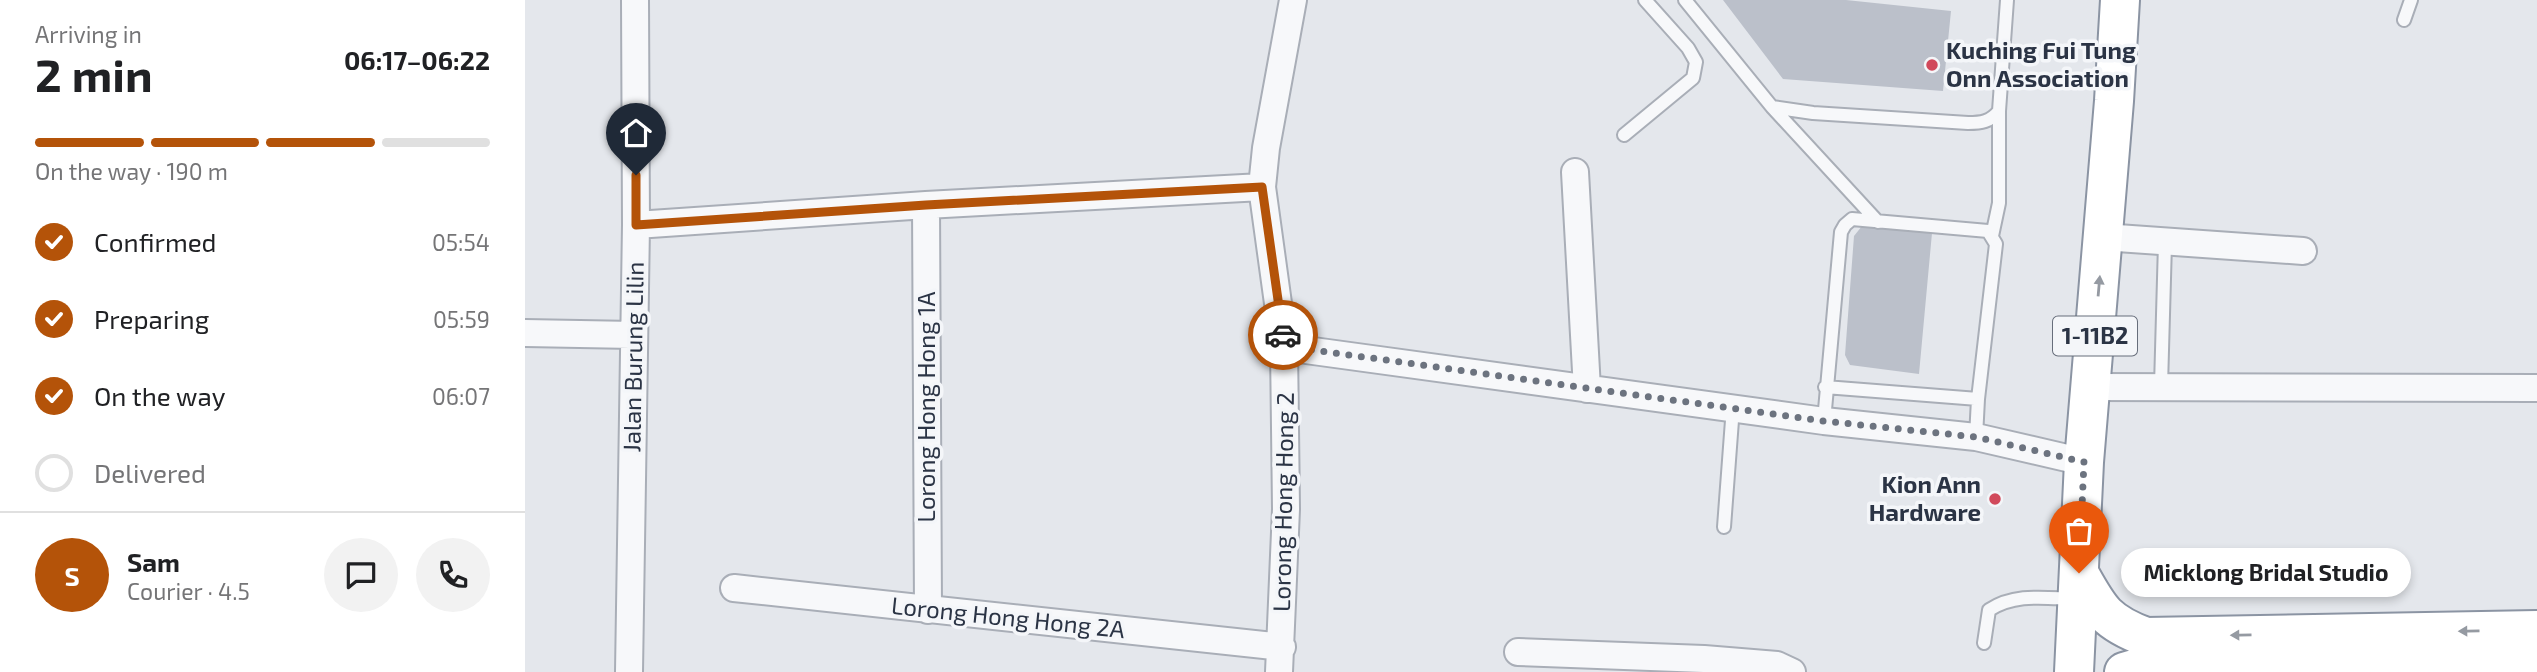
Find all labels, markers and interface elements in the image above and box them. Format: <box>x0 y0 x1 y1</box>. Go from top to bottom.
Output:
text: Arriving in <box>35 20 142 48</box>
place label: Kuching Fui Tung Onn Association <box>1946 35 2136 92</box>
text: 06:17–06:22 <box>344 44 490 75</box>
text: 2 min <box>35 46 153 101</box>
marker: Kuching Fui Tung Onn Association <box>1924 57 1940 73</box>
pin <box>606 103 666 175</box>
icon: home <box>617 114 655 152</box>
text: On the way · 190 m <box>35 157 228 185</box>
icon: check <box>35 223 73 261</box>
text: Confirmed <box>94 226 217 257</box>
text: 05:54 <box>432 228 490 256</box>
street label: Jalan Burung Lilin <box>616 261 649 453</box>
one-way arrow <box>2094 275 2105 297</box>
street label: Lorong Hong Hong 1A <box>911 292 940 522</box>
icon: check <box>35 300 73 338</box>
courier <box>1248 300 1318 370</box>
text: Preparing <box>94 303 209 334</box>
text: 05:59 <box>433 305 490 333</box>
icon: car <box>1264 316 1302 354</box>
road number: 1-11B2 <box>2053 316 2137 356</box>
icon: check <box>35 377 73 415</box>
text: On the way <box>94 380 225 411</box>
text: 06:07 <box>432 382 490 410</box>
street label: Lorong Hong Hong 2 <box>1266 392 1299 612</box>
text: Delivered <box>94 457 206 488</box>
place label: Kion Ann Hardware <box>1869 469 1981 526</box>
marker: Kion Ann Hardware <box>1987 491 2003 507</box>
pin <box>2049 501 2109 573</box>
icon: bag <box>2060 512 2098 550</box>
button: chat <box>324 538 398 612</box>
button: phone <box>416 538 490 612</box>
text: Sam <box>127 546 180 577</box>
callout: Micklong Bridal Studio <box>2121 548 2411 598</box>
text: Micklong Bridal Studio <box>2143 558 2389 586</box>
text: S <box>64 560 80 591</box>
text: Courier · 4.5 <box>127 577 250 605</box>
street label: Lorong Hong Hong 2A <box>890 590 1126 643</box>
one-way arrow <box>2458 625 2480 637</box>
one-way arrow <box>2230 630 2252 641</box>

